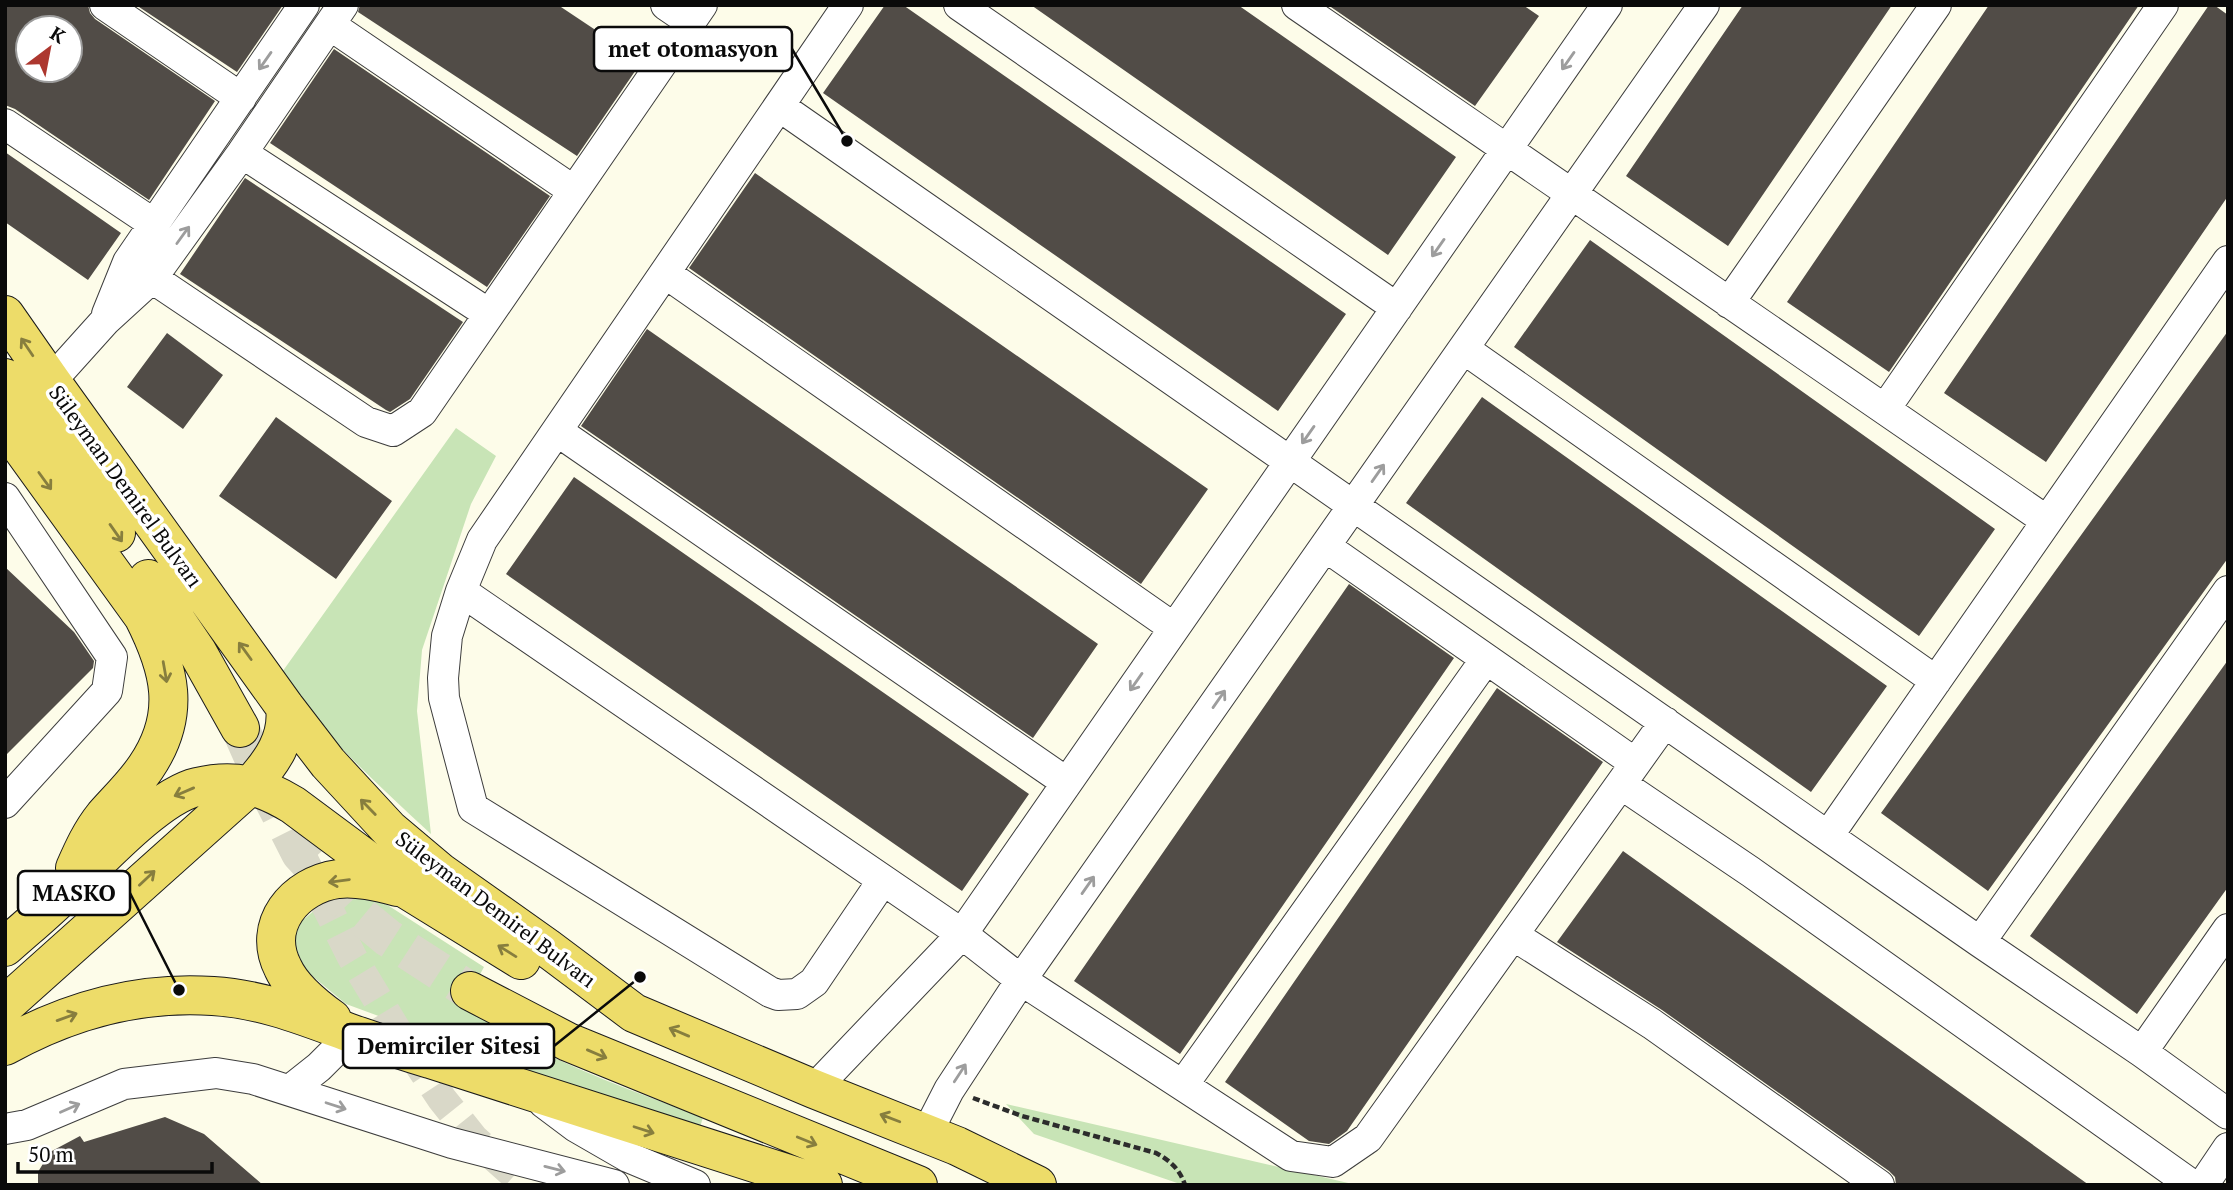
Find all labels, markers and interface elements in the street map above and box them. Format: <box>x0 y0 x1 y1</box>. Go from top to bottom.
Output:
north arrow <box>14 14 84 84</box>
text: K <box>46 20 71 49</box>
callout: met otomasyon <box>594 27 792 71</box>
text: met otomasyon <box>608 33 778 64</box>
one-way arrow <box>258 51 272 71</box>
one-way arrow <box>1561 51 1575 70</box>
one-way arrow <box>176 226 191 245</box>
one-way arrow <box>1431 238 1445 257</box>
one-way arrow <box>20 338 34 357</box>
street label: Süleyman Demirel Bulvarı <box>43 379 209 593</box>
one-way arrow <box>1301 425 1315 444</box>
one-way arrow <box>1371 464 1385 483</box>
one-way arrow <box>38 471 52 490</box>
one-way arrow <box>109 523 123 542</box>
one-way arrow <box>238 643 253 661</box>
one-way arrow <box>159 660 172 683</box>
one-way arrow <box>1129 672 1143 691</box>
one-way arrow <box>1212 690 1226 709</box>
one-way arrow <box>174 786 196 799</box>
one-way arrow <box>359 799 376 816</box>
street label: Süleyman Demirel Bulvarı <box>390 825 602 993</box>
one-way arrow <box>138 870 156 886</box>
callout: MASKO <box>18 871 130 915</box>
one-way arrow <box>328 874 351 887</box>
one-way arrow <box>1081 876 1095 895</box>
text: MASKO <box>32 877 116 908</box>
one-way arrow <box>497 944 517 958</box>
one-way arrow <box>55 1010 77 1022</box>
callout: Demirciler Sitesi <box>343 1024 554 1068</box>
one-way arrow <box>669 1025 691 1038</box>
text: Demirciler Sitesi <box>358 1030 541 1061</box>
one-way arrow <box>585 1049 607 1062</box>
one-way arrow <box>953 1064 967 1083</box>
one-way arrow <box>59 1101 81 1114</box>
one-way arrow <box>325 1101 347 1113</box>
one-way arrow <box>879 1111 901 1124</box>
one-way arrow <box>633 1124 655 1137</box>
scale bar <box>18 1130 212 1174</box>
one-way arrow <box>796 1135 818 1148</box>
text: 50 m <box>28 1140 74 1168</box>
one-way arrow <box>543 1163 566 1176</box>

